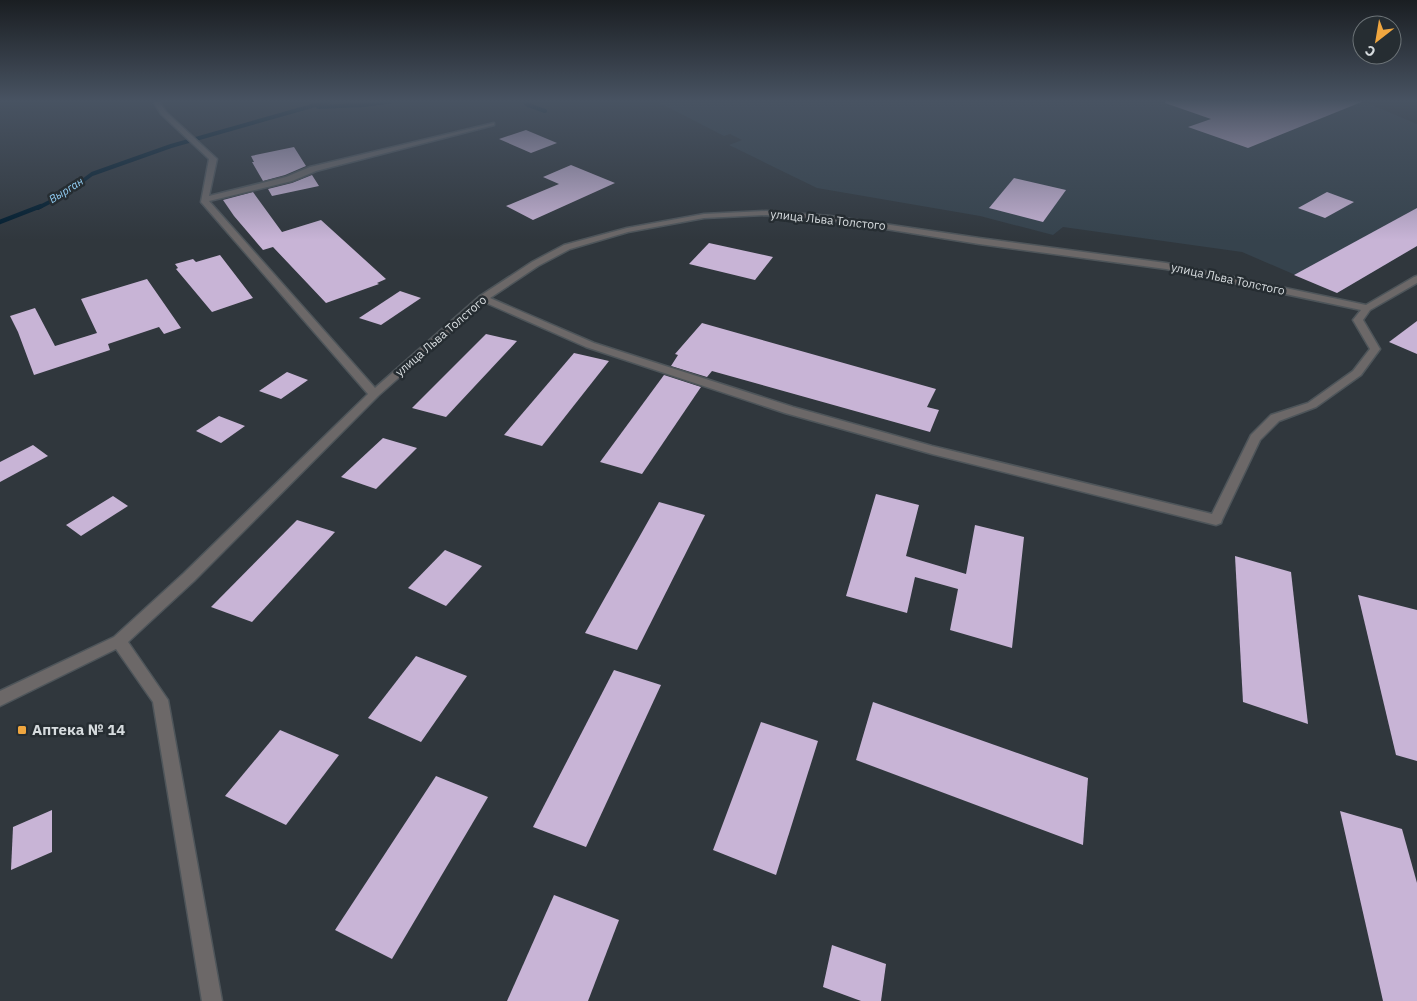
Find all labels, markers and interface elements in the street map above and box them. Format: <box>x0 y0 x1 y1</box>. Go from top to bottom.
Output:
north arrow <box>1352 15 1402 65</box>
text: С <box>1362 41 1379 61</box>
water label: Вырган <box>46 174 86 206</box>
street label: улица Льва Толстого <box>770 206 887 233</box>
street label: улица Льва Толстого <box>1170 259 1287 298</box>
street label: улица Льва Толстого <box>392 292 490 379</box>
place label: Аптека № 14 <box>32 720 125 739</box>
marker: Аптека № 14 <box>16 724 28 736</box>

